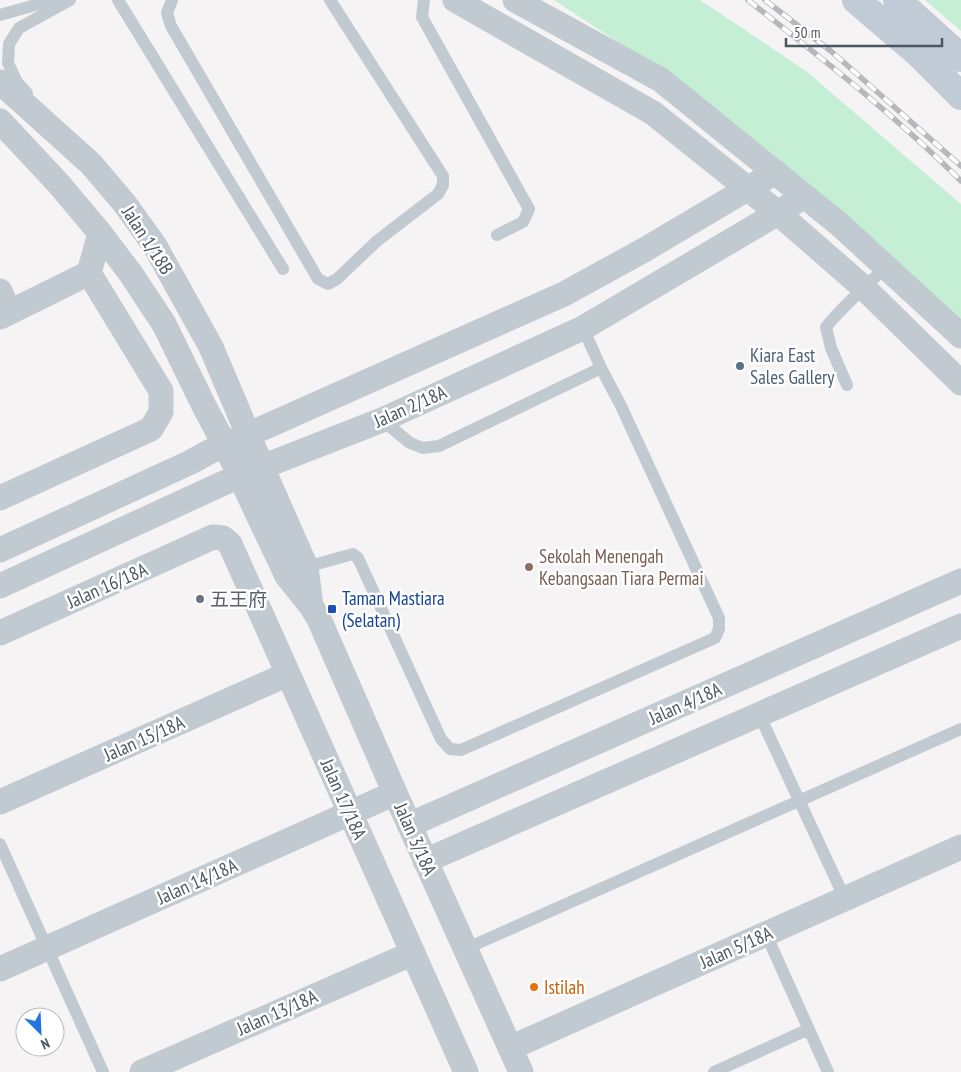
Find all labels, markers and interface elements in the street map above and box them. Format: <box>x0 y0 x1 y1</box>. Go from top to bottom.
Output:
scale bar <box>786 15 942 47</box>
text: 50 m <box>794 23 820 42</box>
street label: Jalan 1/18B <box>116 200 179 279</box>
place label: Kiara East Sales Gallery <box>750 343 835 389</box>
marker: Kiara East Sales Gallery <box>734 360 746 372</box>
street label: Jalan 2/18A <box>369 379 450 433</box>
place label: Sekolah Menengah Kebangsaan Tiara Permai <box>539 544 704 590</box>
street label: Jalan 16/18A <box>62 557 151 614</box>
marker: Sekolah Menengah Kebangsaan Tiara Permai <box>523 561 535 573</box>
place label: Taman Mastiara (Selatan) <box>342 586 445 632</box>
place label: 五王府 <box>210 587 267 611</box>
marker: 五王府 <box>194 593 206 605</box>
marker: Taman Mastiara (Selatan) <box>326 603 338 615</box>
street label: Jalan 4/18A <box>644 676 725 730</box>
street label: Jalan 15/18A <box>99 710 188 767</box>
street label: Jalan 17/18A <box>315 754 372 843</box>
street label: Jalan 3/18A <box>389 798 443 879</box>
street label: Jalan 14/18A <box>152 853 241 910</box>
street label: Jalan 5/18A <box>695 920 776 974</box>
place label: Istilah <box>544 975 585 999</box>
marker: Istilah <box>528 981 540 993</box>
street label: Jalan 13/18A <box>232 984 321 1041</box>
north arrow <box>15 1007 65 1057</box>
text: N <box>38 1034 52 1054</box>

